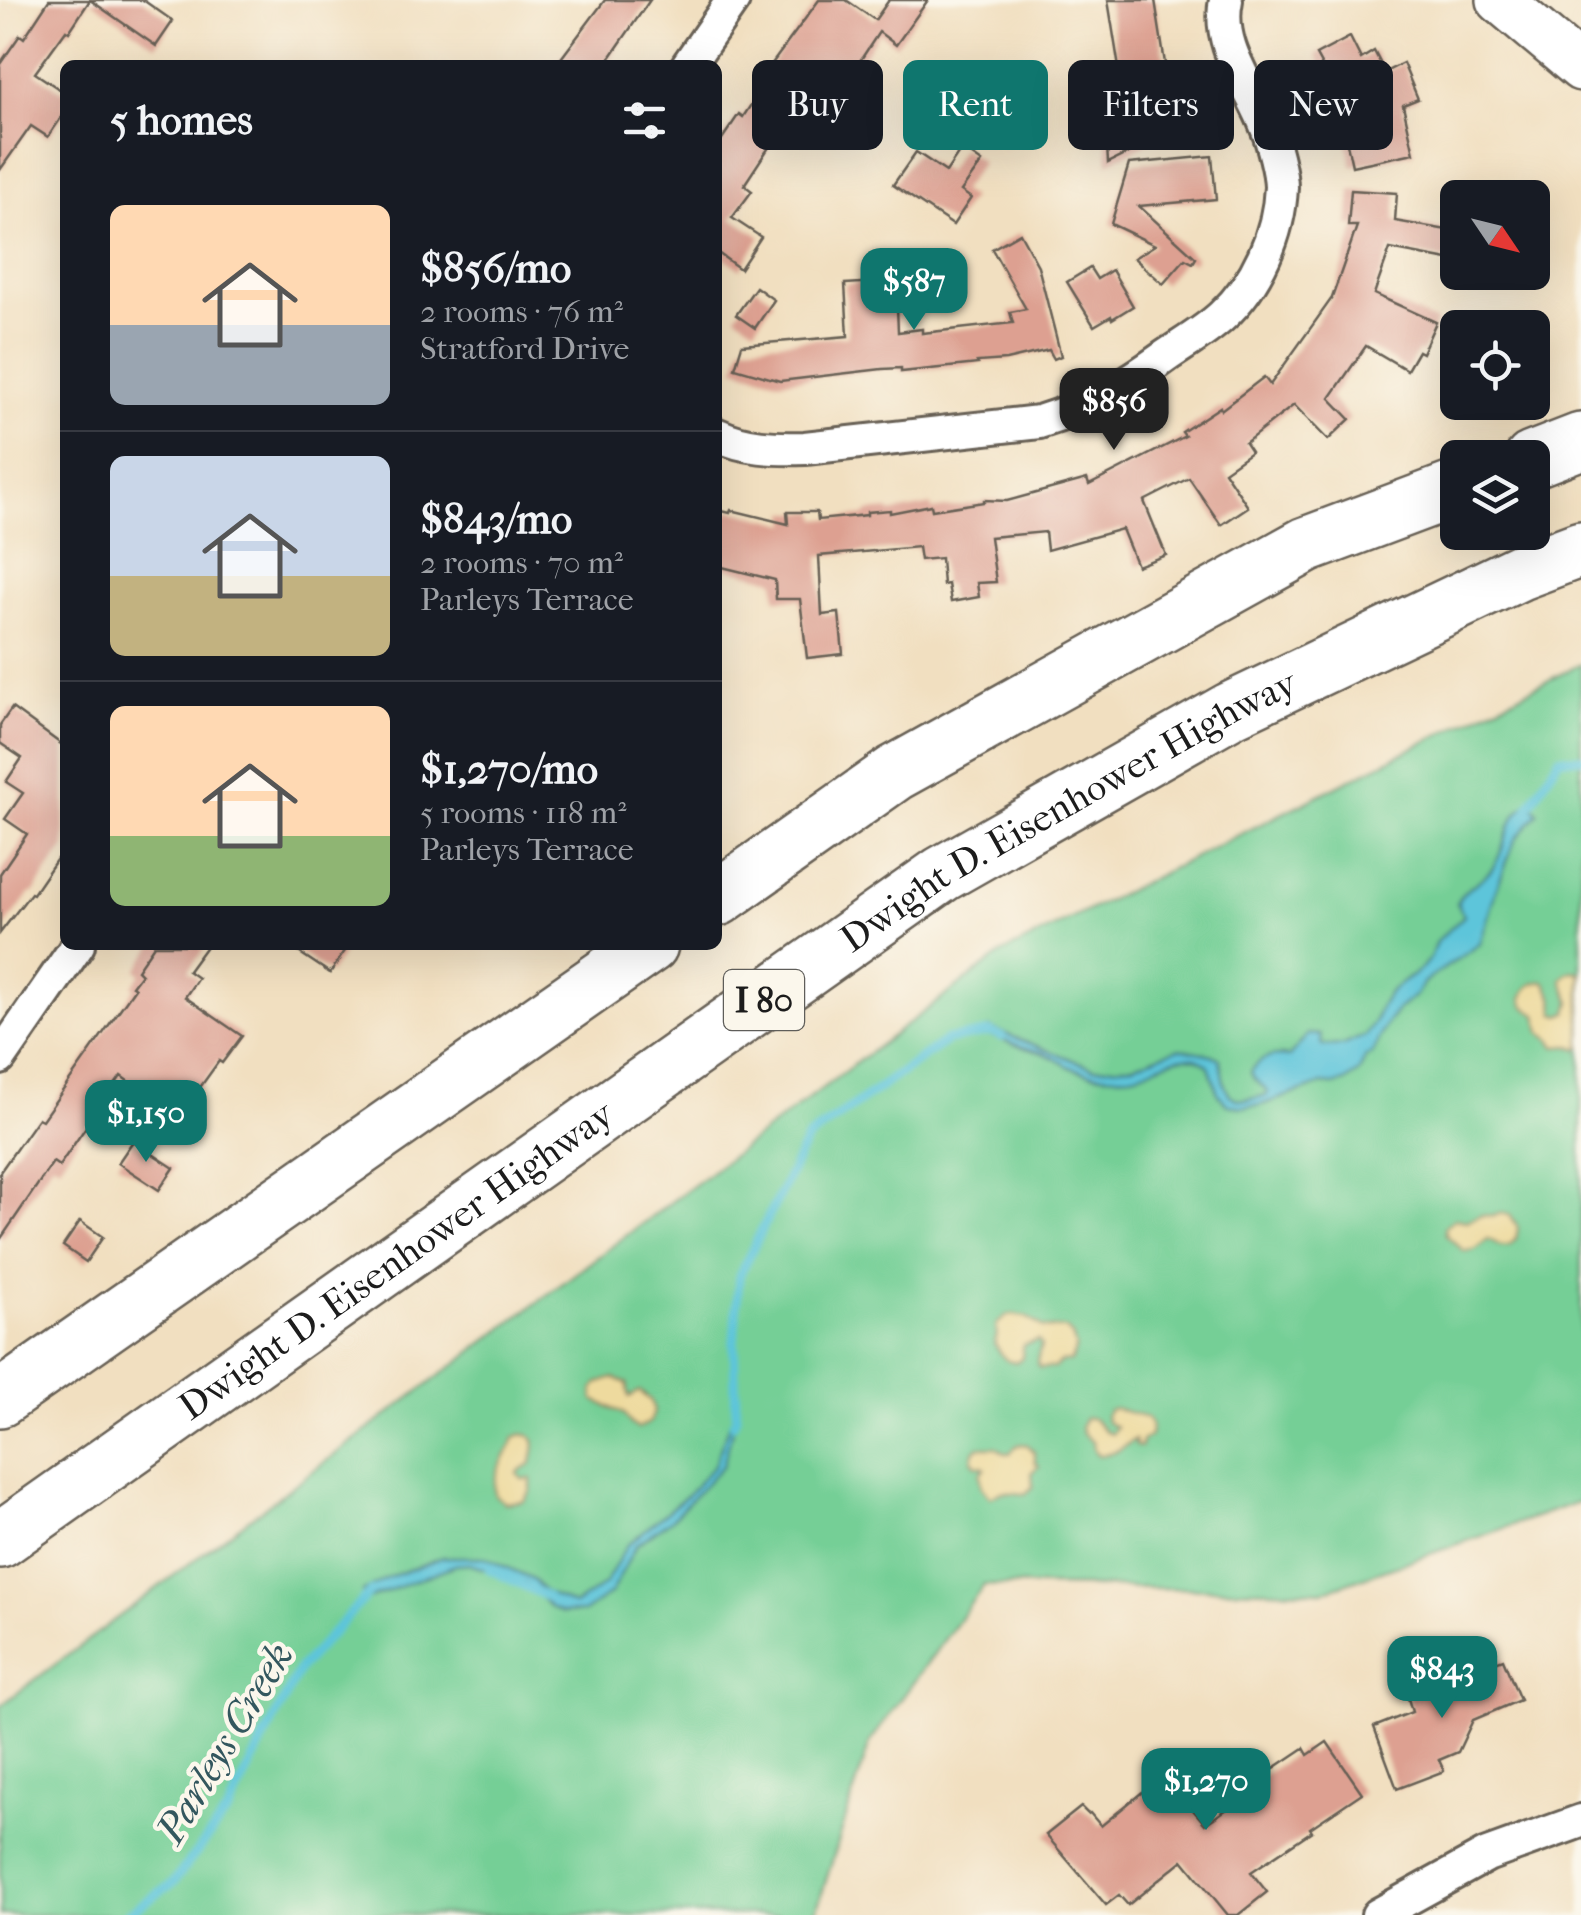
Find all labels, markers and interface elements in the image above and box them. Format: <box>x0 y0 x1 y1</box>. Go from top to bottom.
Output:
chip: Buy <box>752 60 883 150</box>
chip: Rent <box>903 60 1048 150</box>
chip: Filters <box>1068 60 1234 150</box>
chip: New <box>1254 60 1393 150</box>
icon: filters <box>617 93 672 148</box>
text: 5 homes <box>110 96 253 145</box>
north arrow <box>1440 180 1550 290</box>
map controls <box>1440 180 1550 550</box>
text: $856/mo <box>420 244 571 293</box>
icon: home <box>190 245 310 365</box>
pin: $587 <box>855 248 973 333</box>
text: $587 <box>883 262 945 299</box>
text: 2 rooms · 76 m² <box>420 293 623 330</box>
button: locate <box>1440 310 1550 420</box>
text: Stratford Drive <box>420 330 629 367</box>
pin: $856 <box>1055 368 1173 453</box>
text: $856 <box>1082 382 1146 419</box>
button: layers <box>1440 440 1550 550</box>
text: $843/mo <box>420 495 572 544</box>
icon: home <box>190 496 310 616</box>
text: 2 rooms · 70 m² <box>420 544 623 581</box>
text: Parleys Terrace <box>420 581 633 618</box>
street label: Dwight D. Eisenhower Highway <box>832 659 1305 961</box>
text: $1,270/mo <box>420 745 598 794</box>
icon: home <box>190 746 310 866</box>
text: 5 rooms · 118 m² <box>420 794 626 831</box>
text: Parleys Terrace <box>420 831 633 868</box>
road number: I 80 <box>724 970 804 1030</box>
pin: $1,150 <box>65 1080 227 1165</box>
street label: Dwight D. Eisenhower Highway <box>170 1090 623 1429</box>
text: $1,150 <box>107 1094 185 1131</box>
water label: Parleys Creek <box>146 1635 303 1853</box>
pin: $843 <box>1383 1636 1501 1721</box>
text: $843 <box>1409 1650 1475 1687</box>
pin: $1,270 <box>1125 1748 1287 1833</box>
text: $1,270 <box>1163 1762 1249 1799</box>

